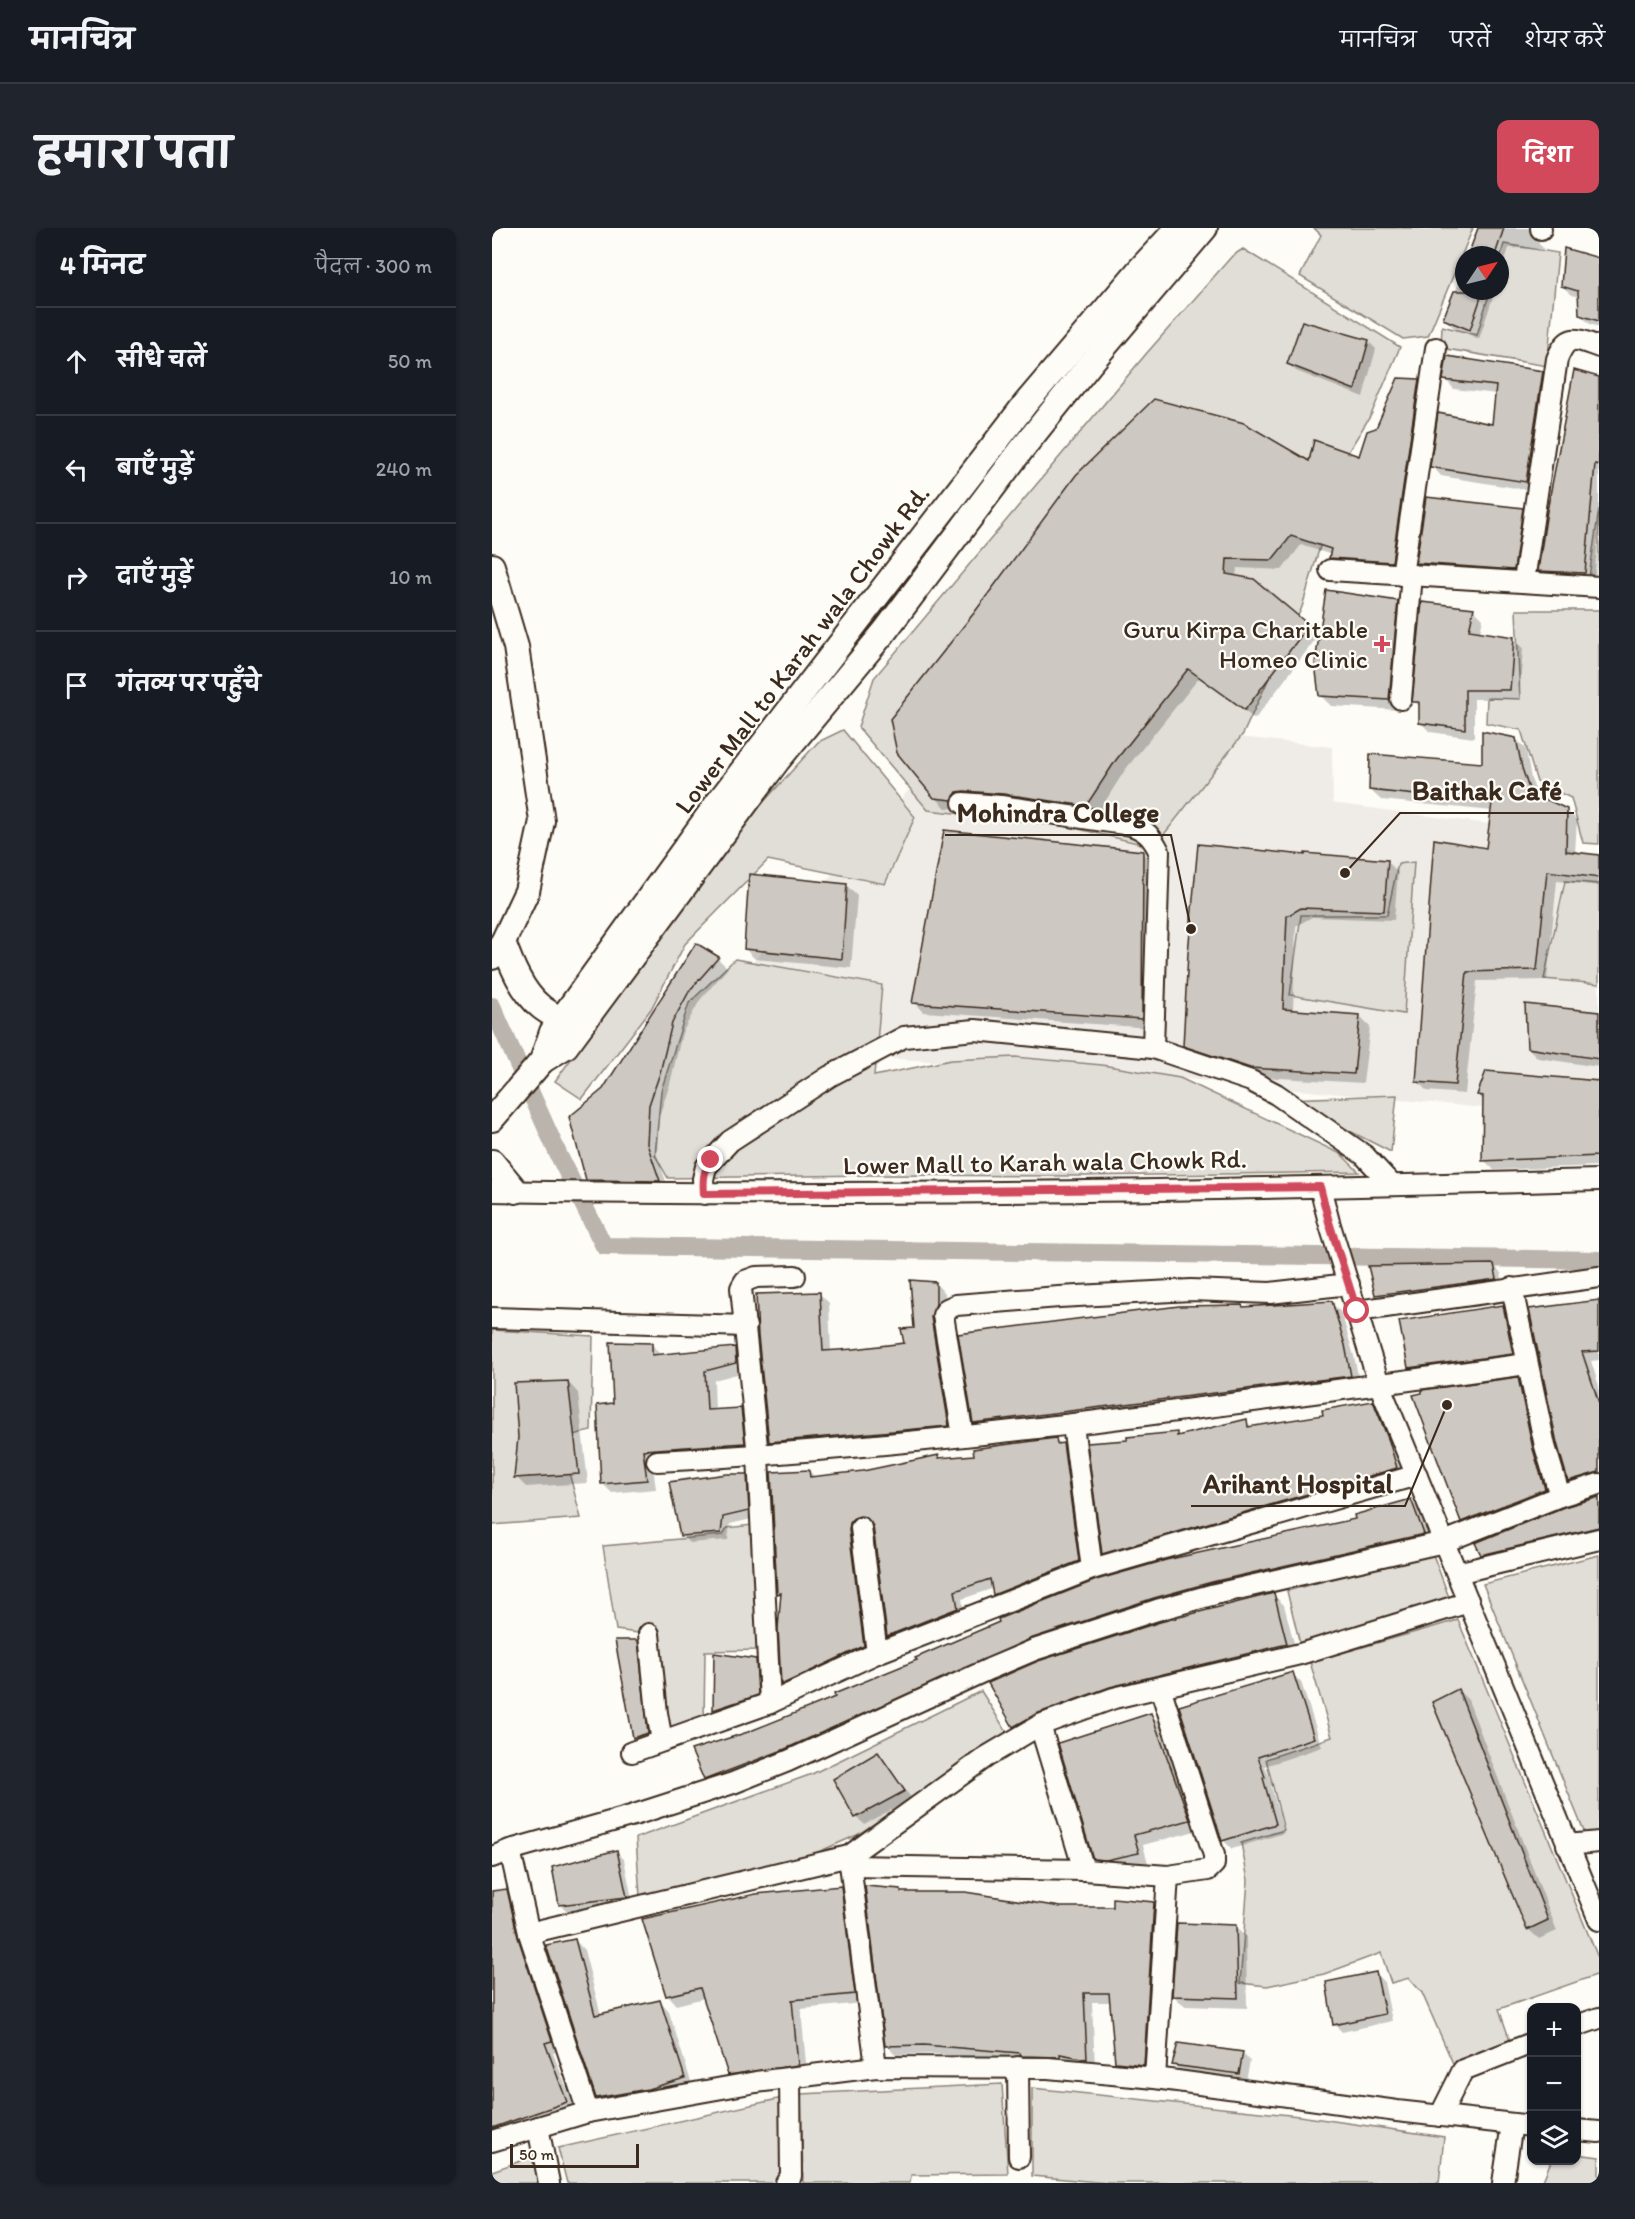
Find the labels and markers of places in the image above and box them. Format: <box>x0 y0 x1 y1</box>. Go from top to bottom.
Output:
place label: Guru Kirpa Charitable Homeo Clinic <box>1123 613 1368 675</box>
marker: Guru Kirpa Charitable Homeo Clinic <box>1373 635 1391 653</box>
callout: Baithak Café <box>1400 768 1574 813</box>
callout: Mohindra College <box>945 790 1171 835</box>
callout: Arihant Hospital <box>1191 1461 1405 1506</box>

